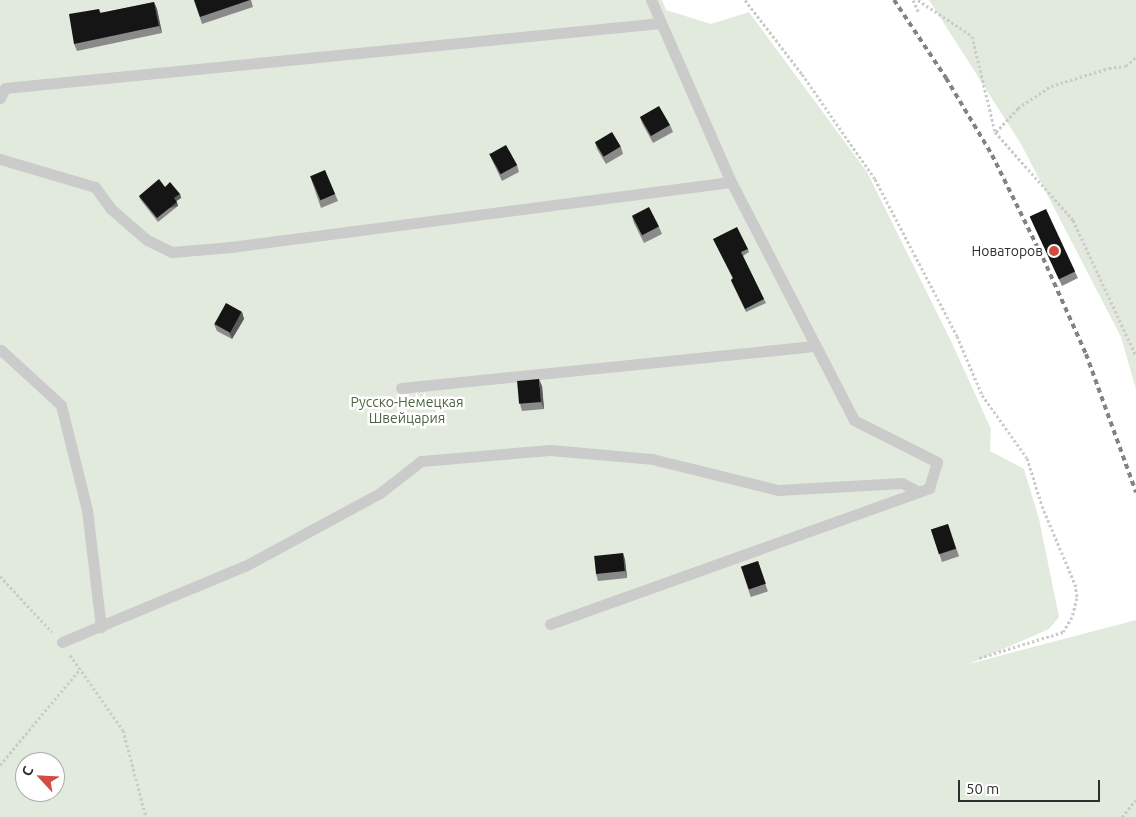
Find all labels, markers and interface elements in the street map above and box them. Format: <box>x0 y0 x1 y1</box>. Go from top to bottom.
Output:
place label: Новаторов <box>972 243 1043 259</box>
marker: Новаторов <box>1047 244 1061 258</box>
park label: Русско-Немецкая Швейцария <box>350 394 464 427</box>
north arrow <box>15 752 65 802</box>
text: С <box>18 764 36 779</box>
scale bar <box>961 770 1104 802</box>
text: 50 m <box>966 780 999 797</box>

